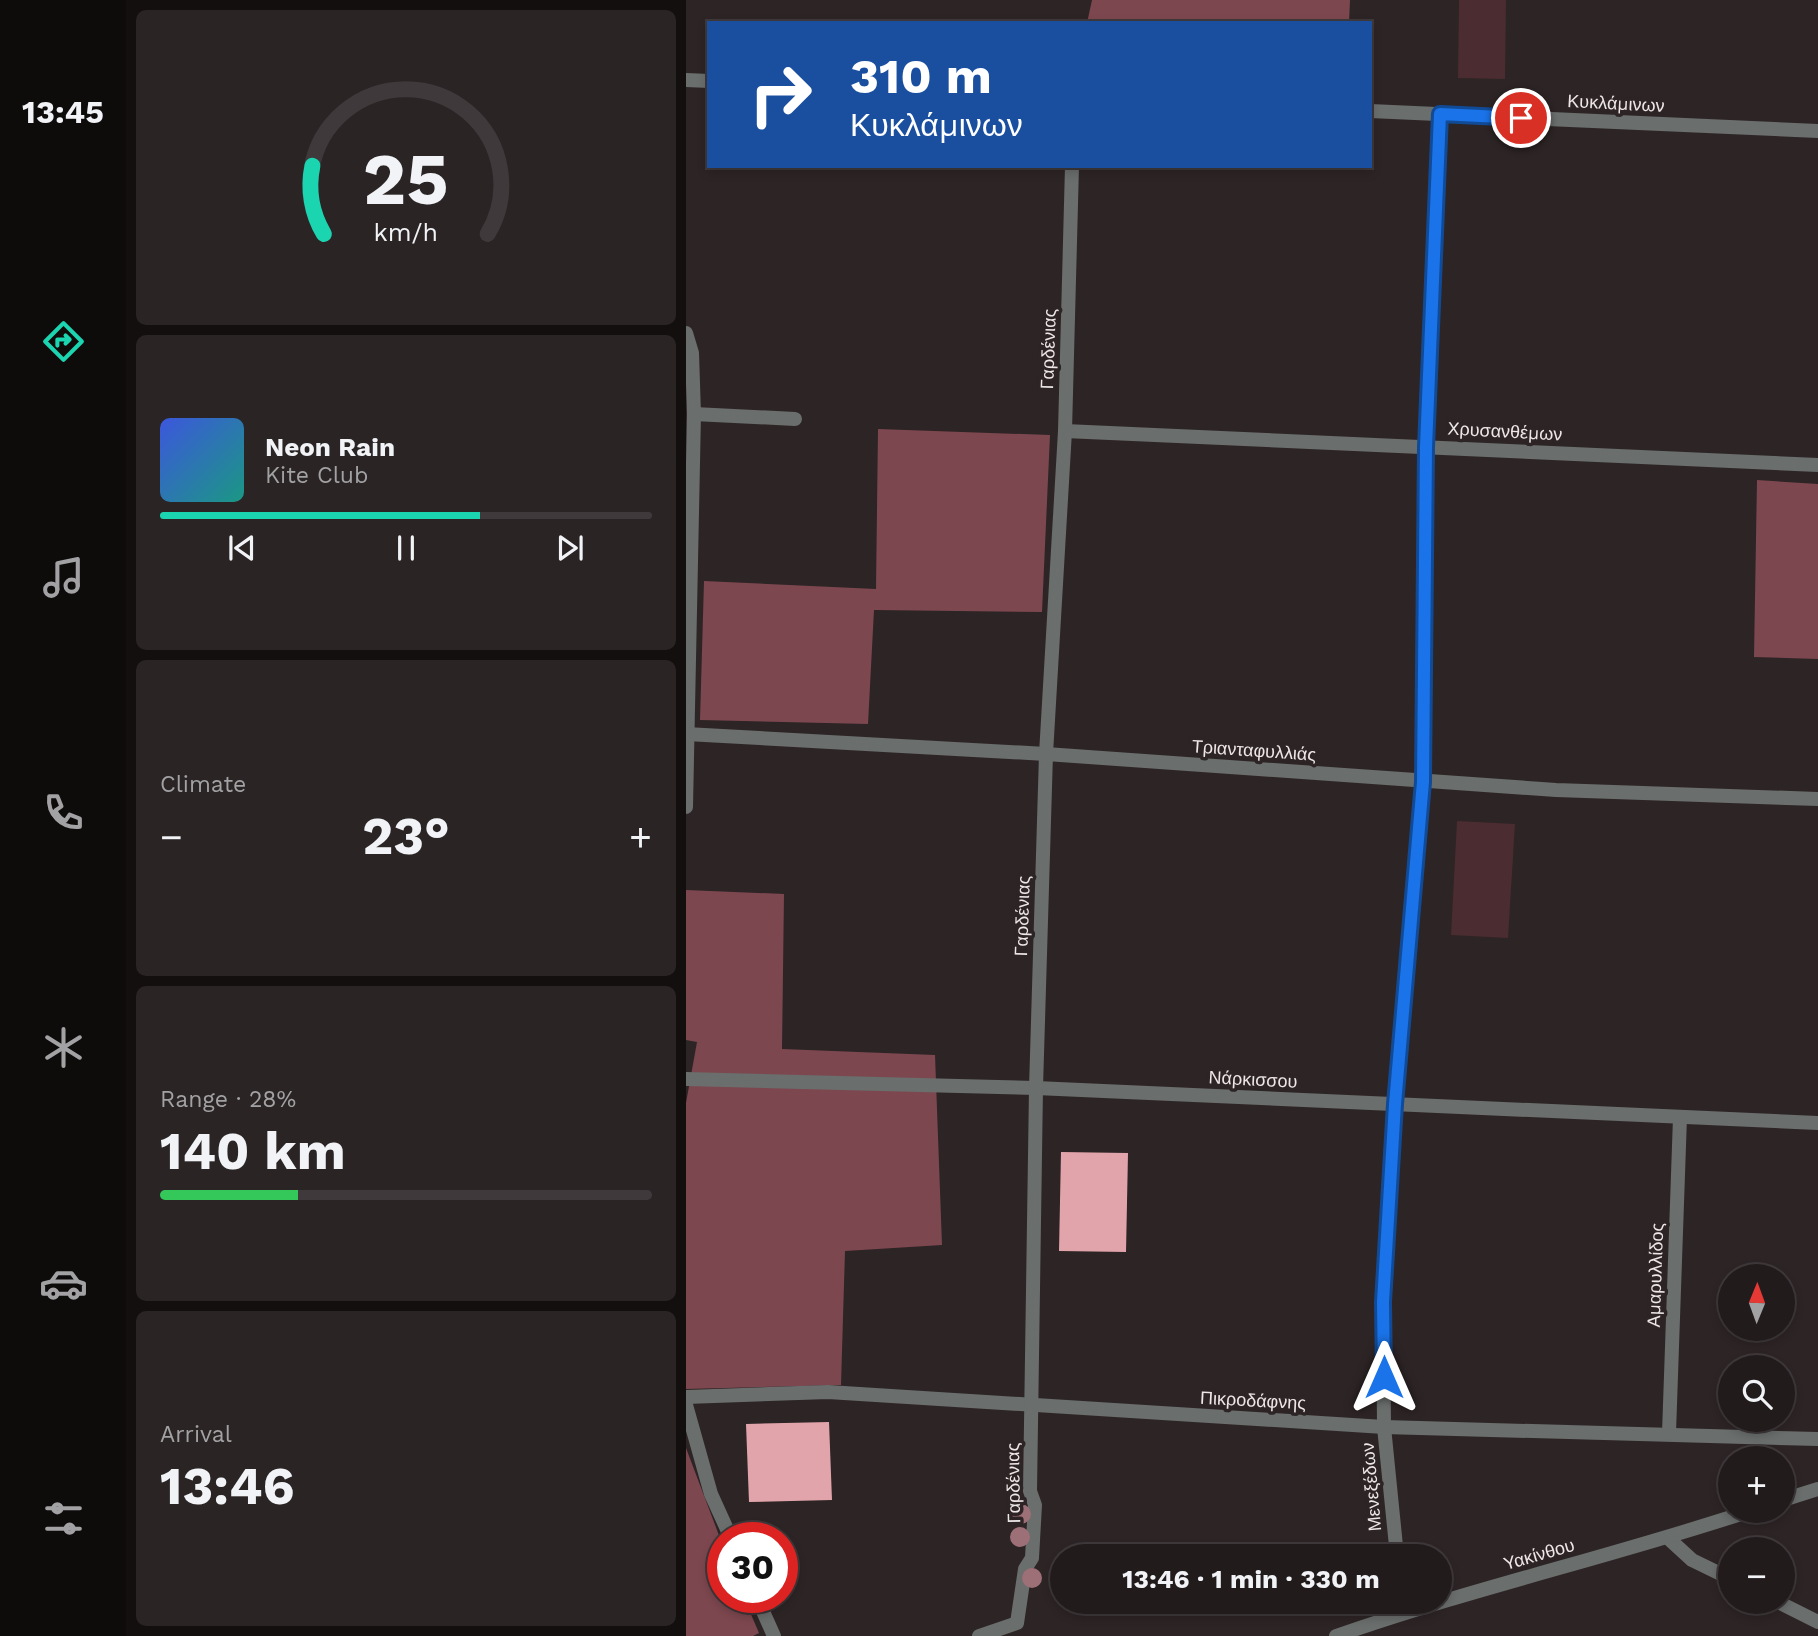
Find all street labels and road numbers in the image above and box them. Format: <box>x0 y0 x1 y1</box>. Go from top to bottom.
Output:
street label: Κυκλάμινων <box>1567 90 1665 116</box>
street label: Γαρδένιας <box>1036 308 1060 390</box>
street label: Χρυσανθέμων <box>1447 418 1563 444</box>
street label: Τριανταφυλλιάς <box>1191 735 1317 765</box>
street label: Γαρδένιας <box>1010 875 1034 957</box>
street label: Νάρκισσου <box>1208 1066 1298 1092</box>
street label: Αμαρυλλίδος <box>1643 1222 1667 1328</box>
street label: Πικροδάφνης <box>1200 1387 1307 1413</box>
street label: Γαρδένιας <box>1002 1442 1024 1524</box>
street label: Μενεξέδων <box>1357 1442 1385 1532</box>
street label: Υακίνθου <box>1501 1534 1577 1574</box>

